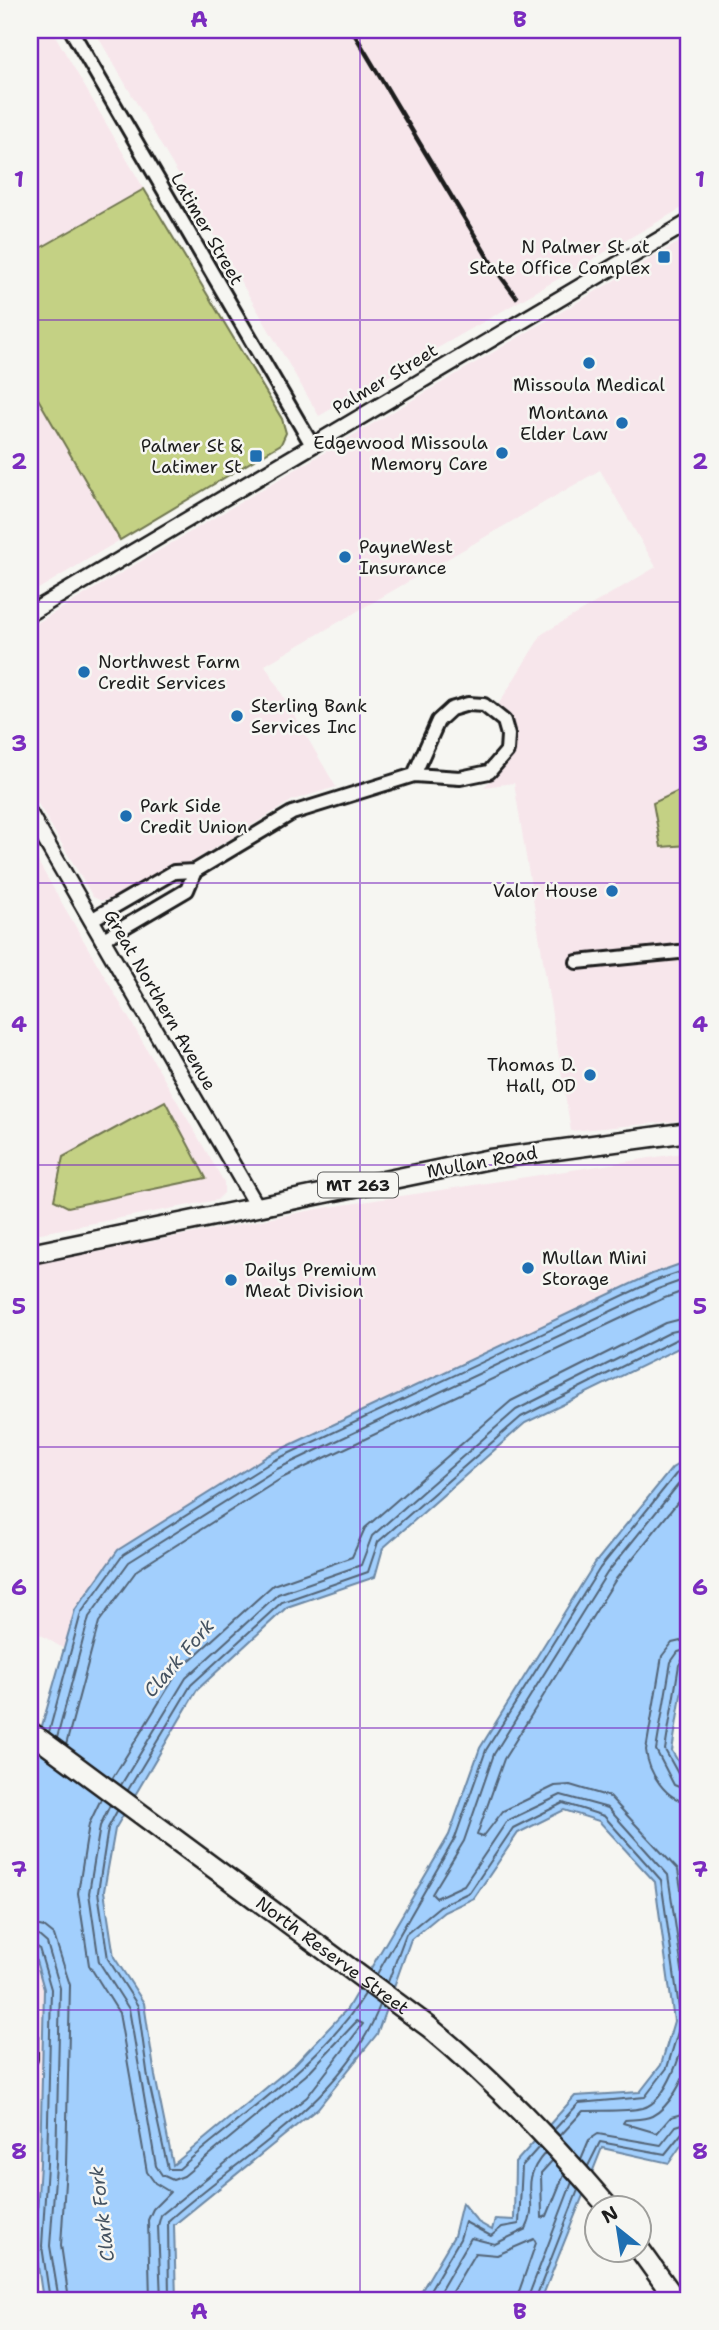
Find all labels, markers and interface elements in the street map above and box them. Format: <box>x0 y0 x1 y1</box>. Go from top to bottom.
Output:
text: A <box>190 4 208 34</box>
text: B <box>513 4 527 34</box>
text: 1 <box>14 164 24 194</box>
text: 1 <box>695 164 705 194</box>
street label: Latimer Street <box>165 169 249 290</box>
place label: N Palmer St at State Office Complex <box>469 235 650 280</box>
marker: N Palmer St at State Office Complex <box>656 249 672 265</box>
street label: Palmer Street <box>328 338 442 420</box>
marker: Missoula Medical <box>581 355 597 371</box>
place label: Missoula Medical <box>513 373 666 397</box>
place label: Montana Elder Law <box>520 401 608 446</box>
marker: Montana Elder Law <box>614 415 630 431</box>
place label: Edgewood Missoula Memory Care <box>313 431 488 476</box>
place label: Palmer St & Latimer St <box>141 434 243 479</box>
marker: Edgewood Missoula Memory Care <box>494 445 510 461</box>
text: 2 <box>11 446 27 476</box>
text: 2 <box>692 446 708 476</box>
marker: Palmer St & Latimer St <box>248 448 264 464</box>
place label: PayneWest Insurance <box>359 535 453 580</box>
marker: PayneWest Insurance <box>337 549 353 565</box>
place label: Northwest Farm Credit Services <box>98 650 240 695</box>
marker: Northwest Farm Credit Services <box>76 664 92 680</box>
place label: Sterling Bank Services Inc <box>251 694 367 739</box>
marker: Sterling Bank Services Inc <box>229 708 245 724</box>
text: 3 <box>11 728 27 758</box>
text: 3 <box>692 728 708 758</box>
place label: Park Side Credit Union <box>140 794 248 839</box>
marker: Park Side Credit Union <box>118 808 134 824</box>
place label: Valor House <box>493 879 598 903</box>
marker: Valor House <box>604 883 620 899</box>
street label: Great Northern Avenue <box>98 905 222 1095</box>
text: 4 <box>11 1009 27 1039</box>
text: 4 <box>692 1009 708 1039</box>
place label: Thomas D. Hall, OD <box>487 1053 576 1098</box>
marker: Thomas D. Hall, OD <box>582 1067 598 1083</box>
street label: Mullan Road <box>425 1140 539 1184</box>
road number: MT 263 <box>318 1172 398 1198</box>
place label: Mullan Mini Storage <box>542 1246 647 1291</box>
place label: Dailys Premium Meat Division <box>245 1258 377 1303</box>
marker: Mullan Mini Storage <box>520 1260 536 1276</box>
marker: Dailys Premium Meat Division <box>223 1272 239 1288</box>
text: 5 <box>12 1291 26 1321</box>
text: 5 <box>693 1291 707 1321</box>
text: 6 <box>11 1572 27 1602</box>
text: 6 <box>692 1572 708 1602</box>
water label: Clark Fork <box>138 1613 220 1703</box>
text: 7 <box>11 1854 27 1884</box>
text: 7 <box>692 1854 708 1884</box>
street label: North Reserve Street <box>251 1891 414 2020</box>
text: 8 <box>11 2136 27 2166</box>
text: 8 <box>692 2136 708 2166</box>
water label: Clark Fork <box>84 2165 120 2263</box>
north arrow <box>582 2194 652 2264</box>
text: N <box>597 2200 623 2229</box>
text: A <box>190 2296 208 2326</box>
text: B <box>513 2296 527 2326</box>

